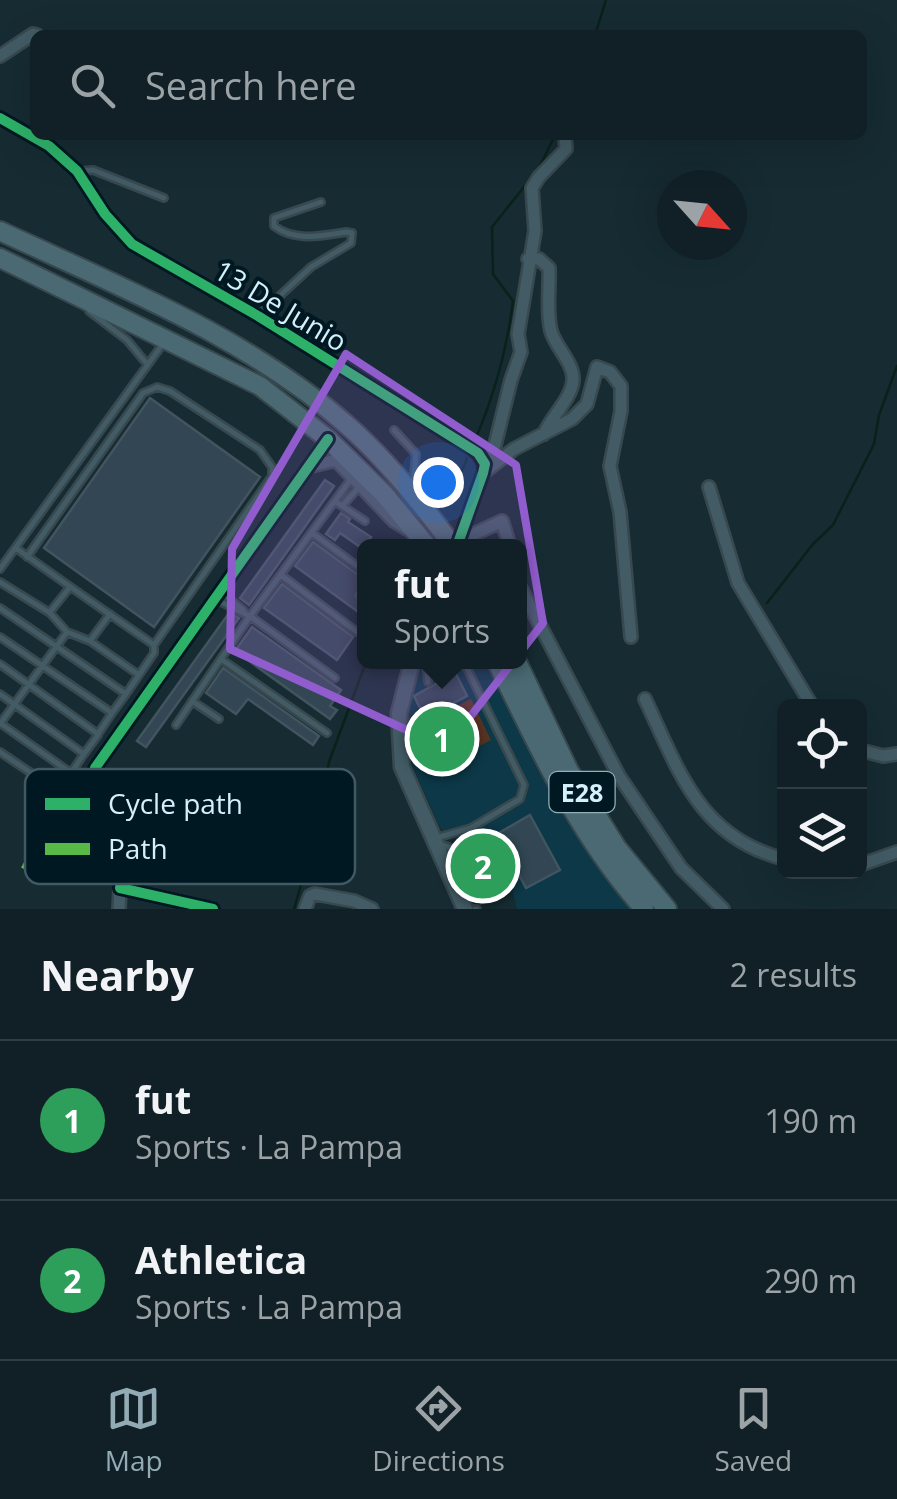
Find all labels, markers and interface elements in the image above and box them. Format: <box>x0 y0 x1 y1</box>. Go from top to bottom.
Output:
search box <box>30 30 867 140</box>
icon: search <box>65 58 120 113</box>
text: Search here <box>145 59 357 111</box>
north arrow <box>657 170 747 260</box>
street label: 13 De Junio <box>208 251 354 359</box>
your location <box>413 457 464 508</box>
popup <box>357 539 527 669</box>
text: fut <box>394 557 450 609</box>
text: Sports <box>394 609 490 652</box>
map controls <box>777 699 867 879</box>
button: locate <box>777 699 867 789</box>
pin: 1 <box>410 702 474 776</box>
legend <box>25 769 355 884</box>
road number: E28 <box>550 772 614 812</box>
text: Cycle path <box>108 784 243 822</box>
button: layers <box>777 789 867 879</box>
pin: 2 <box>450 828 516 904</box>
text: Path <box>108 829 168 867</box>
text: Nearby <box>40 946 194 1003</box>
text: 2 results <box>730 953 857 996</box>
text: fut <box>135 1073 191 1125</box>
text: 1 <box>63 1099 82 1142</box>
text: 190 m <box>764 1099 857 1142</box>
text: Sports · La Pampa <box>135 1125 403 1168</box>
text: Athletica <box>135 1233 307 1285</box>
text: 2 <box>63 1259 82 1302</box>
text: 290 m <box>764 1259 857 1302</box>
text: Sports · La Pampa <box>135 1285 403 1328</box>
tab: Map <box>105 1381 163 1479</box>
tab: Directions <box>372 1381 505 1479</box>
tab: Saved <box>714 1381 792 1479</box>

